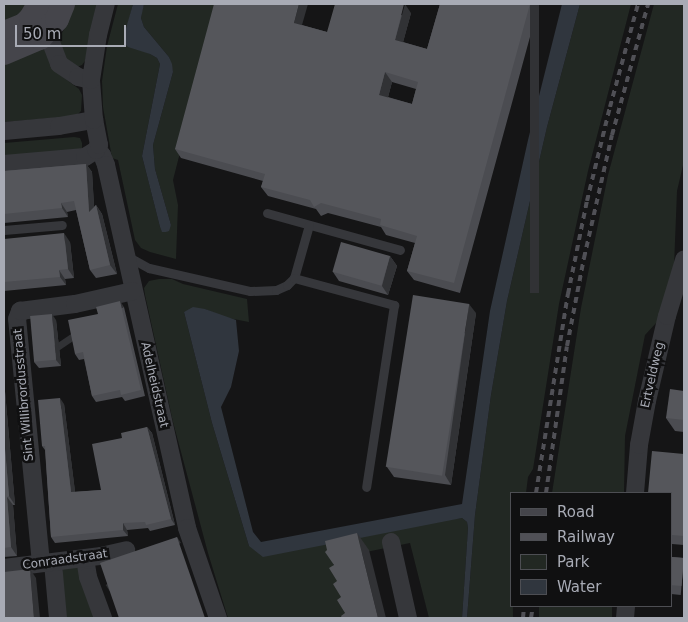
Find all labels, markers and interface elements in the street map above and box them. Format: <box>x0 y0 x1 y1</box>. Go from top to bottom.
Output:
scale bar <box>18 15 129 47</box>
text: 50 m <box>23 25 61 43</box>
street label: Sint Willibrordusstraat <box>11 328 37 462</box>
street label: Adelheidstraat <box>137 341 171 429</box>
street label: Ertveldweg <box>638 341 668 409</box>
legend <box>510 492 673 607</box>
text: Road <box>557 503 595 521</box>
text: Railway <box>557 528 615 546</box>
street label: Conraadstraat <box>21 547 109 573</box>
text: Park <box>557 553 589 571</box>
text: Water <box>557 578 601 596</box>

